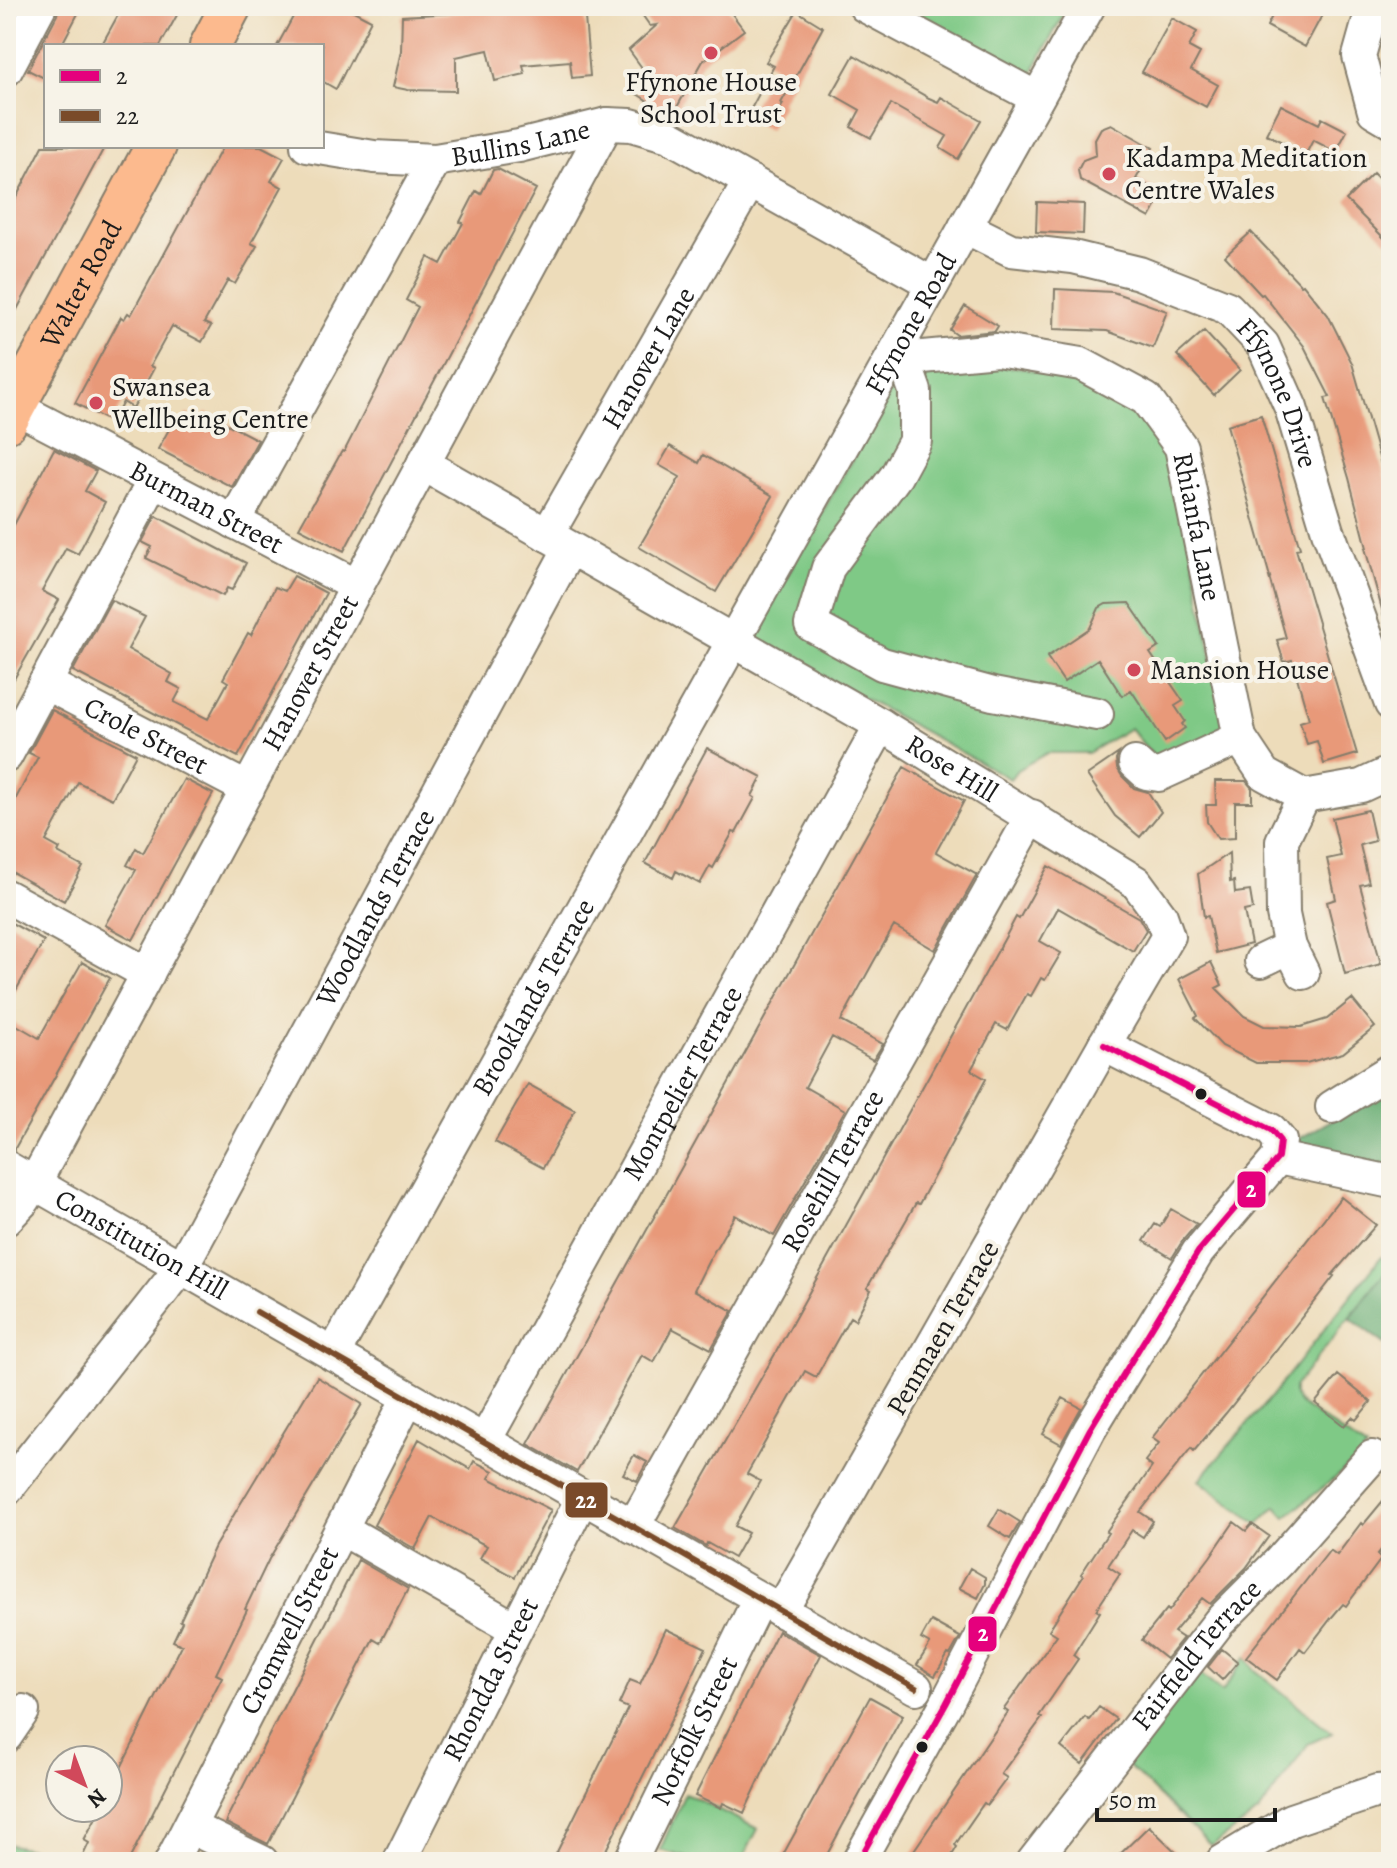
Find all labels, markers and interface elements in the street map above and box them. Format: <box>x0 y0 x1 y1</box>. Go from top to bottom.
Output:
legend <box>44 44 324 148</box>
marker: Ffynone House School Trust <box>702 44 720 62</box>
text: 2 <box>116 60 127 92</box>
place label: Ffynone House School Trust <box>625 63 797 133</box>
text: 22 <box>116 100 139 132</box>
street label: Bullins Lane <box>448 110 594 176</box>
place label: Kadampa Meditation Centre Wales <box>1125 139 1367 209</box>
marker: Kadampa Meditation Centre Wales <box>1100 165 1118 183</box>
street label: Walter Road <box>31 213 132 356</box>
street label: Ffynone Road <box>856 245 966 402</box>
street label: Hanover Lane <box>593 280 704 436</box>
street label: Ffynone Drive <box>1228 309 1327 472</box>
place label: Swansea Wellbeing Centre <box>111 368 309 438</box>
marker: Swansea Wellbeing Centre <box>87 394 105 412</box>
street label: Rhianfa Lane <box>1164 449 1231 604</box>
street label: Burman Street <box>123 451 290 563</box>
street label: Hanover Street <box>253 588 368 758</box>
place label: Mansion House <box>1150 651 1329 689</box>
marker: Mansion House <box>1125 661 1143 679</box>
street label: Crole Street <box>77 688 215 784</box>
street label: Rose Hill <box>898 726 1005 811</box>
street label: Woodlands Terrace <box>306 803 444 1014</box>
street label: Brooklands Terrace <box>463 892 604 1103</box>
street label: Montpelier Terrace <box>613 979 752 1187</box>
street label: Rosehill Terrace <box>772 1083 893 1259</box>
unlabelled marker <box>1193 1086 1209 1102</box>
line badge: 2 <box>1236 1170 1267 1209</box>
text: 2 <box>1246 1175 1257 1205</box>
street label: Constitution Hill <box>48 1180 235 1309</box>
street label: Penmaen Terrace <box>877 1234 1009 1422</box>
line badge: 22 <box>564 1481 609 1519</box>
text: 22 <box>575 1486 597 1516</box>
street label: Cromwell Street <box>230 1540 348 1721</box>
street label: Fairfield Terrace <box>1123 1571 1270 1738</box>
street label: Rhondda Street <box>434 1591 548 1768</box>
line badge: 2 <box>967 1615 998 1653</box>
text: 2 <box>978 1619 989 1649</box>
street label: Norfolk Street <box>642 1650 747 1812</box>
unlabelled marker <box>914 1739 930 1755</box>
north arrow <box>44 1744 124 1824</box>
scale bar <box>1097 1772 1275 1822</box>
text: N <box>81 1782 113 1815</box>
text: 50 m <box>1109 1784 1157 1816</box>

